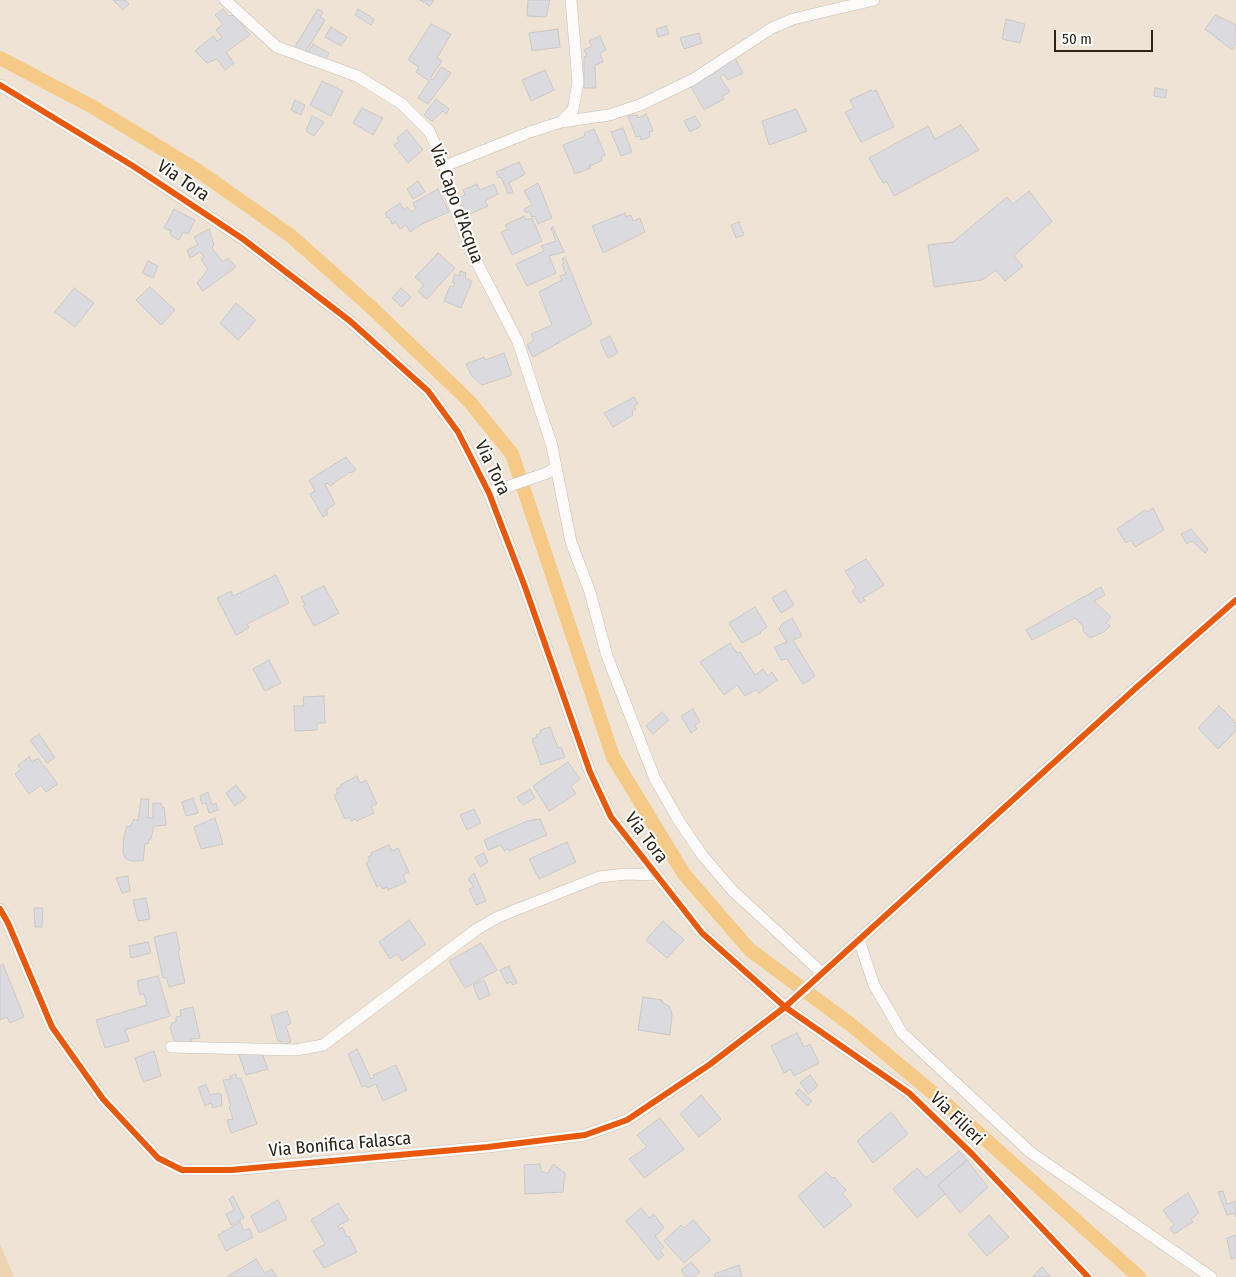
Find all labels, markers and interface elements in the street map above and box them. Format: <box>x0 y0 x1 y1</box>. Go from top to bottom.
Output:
scale bar <box>1056 20 1155 52</box>
text: 50 m <box>1062 30 1092 48</box>
street label: Via Capo d'Acqua <box>424 141 488 267</box>
street label: Via Tora <box>153 156 213 206</box>
street label: Via Tora <box>470 437 514 499</box>
street label: Via Tora <box>620 808 672 868</box>
street label: Via Filieri <box>925 1088 989 1150</box>
street label: Via Bonifica Falasca <box>268 1128 412 1162</box>

